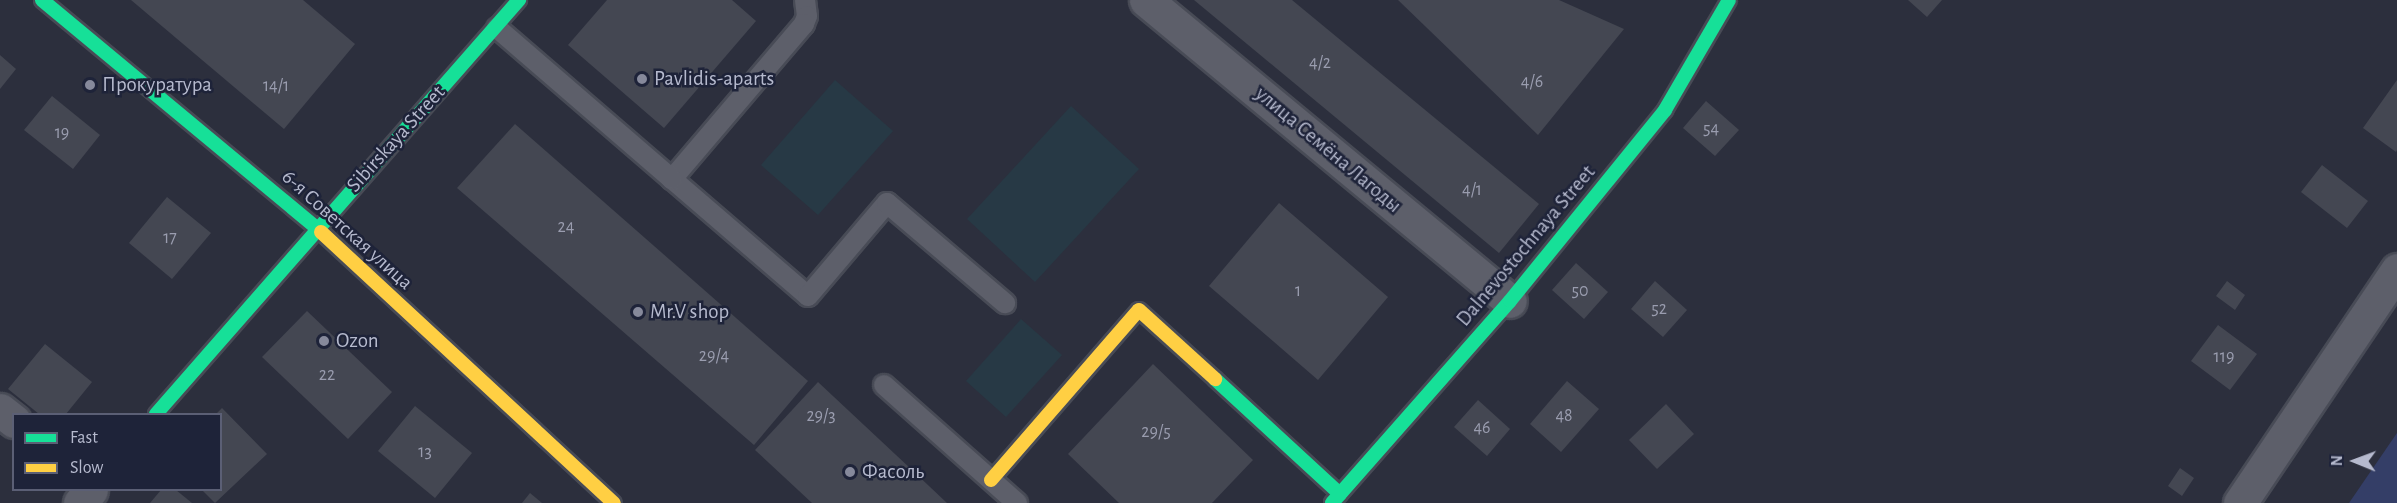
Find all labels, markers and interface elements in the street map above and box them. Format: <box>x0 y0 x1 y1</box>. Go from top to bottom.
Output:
house number: 4/2 <box>1309 52 1331 74</box>
place label: Pavlidis-aparts <box>654 66 774 92</box>
house number: 4/6 <box>1521 71 1543 93</box>
place label: Прокуратура <box>102 72 212 98</box>
marker: Pavlidis-aparts <box>635 72 649 86</box>
house number: 14/1 <box>263 75 289 97</box>
marker: Прокуратура <box>83 78 97 92</box>
street label: Sibirskaya Street <box>341 80 451 198</box>
street label: улица Семёна Лагоды <box>1250 82 1406 218</box>
house number: 54 <box>1703 118 1719 140</box>
house number: 19 <box>55 122 69 144</box>
street label: Dalnevostochnaya Street <box>1451 160 1601 332</box>
street label: 6-я Советская улица <box>276 165 418 295</box>
house number: 4/1 <box>1462 179 1482 201</box>
house number: 24 <box>558 216 574 238</box>
house number: 17 <box>163 227 177 249</box>
house number: 1 <box>1295 280 1301 302</box>
house number: 50 <box>1571 280 1589 302</box>
house number: 52 <box>1651 298 1667 320</box>
place label: Mr.V shop <box>650 299 729 325</box>
marker: Mr.V shop <box>631 305 645 319</box>
place label: Ozon <box>336 328 379 354</box>
marker: Ozon <box>317 334 331 348</box>
house number: 29/4 <box>699 345 729 367</box>
house number: 119 <box>2214 346 2234 368</box>
house number: 22 <box>319 364 335 386</box>
house number: 29/3 <box>806 405 836 427</box>
house number: 48 <box>1555 405 1573 427</box>
legend <box>12 413 222 491</box>
house number: 46 <box>1473 417 1491 439</box>
house number: 29/5 <box>1141 421 1171 443</box>
text: Fast <box>70 429 98 447</box>
north arrow <box>2325 431 2385 491</box>
house number: 13 <box>418 441 432 463</box>
text: N <box>2329 455 2345 466</box>
text: Slow <box>70 459 103 477</box>
place label: Фасоль <box>862 459 924 485</box>
marker: Фасоль <box>843 465 857 479</box>

